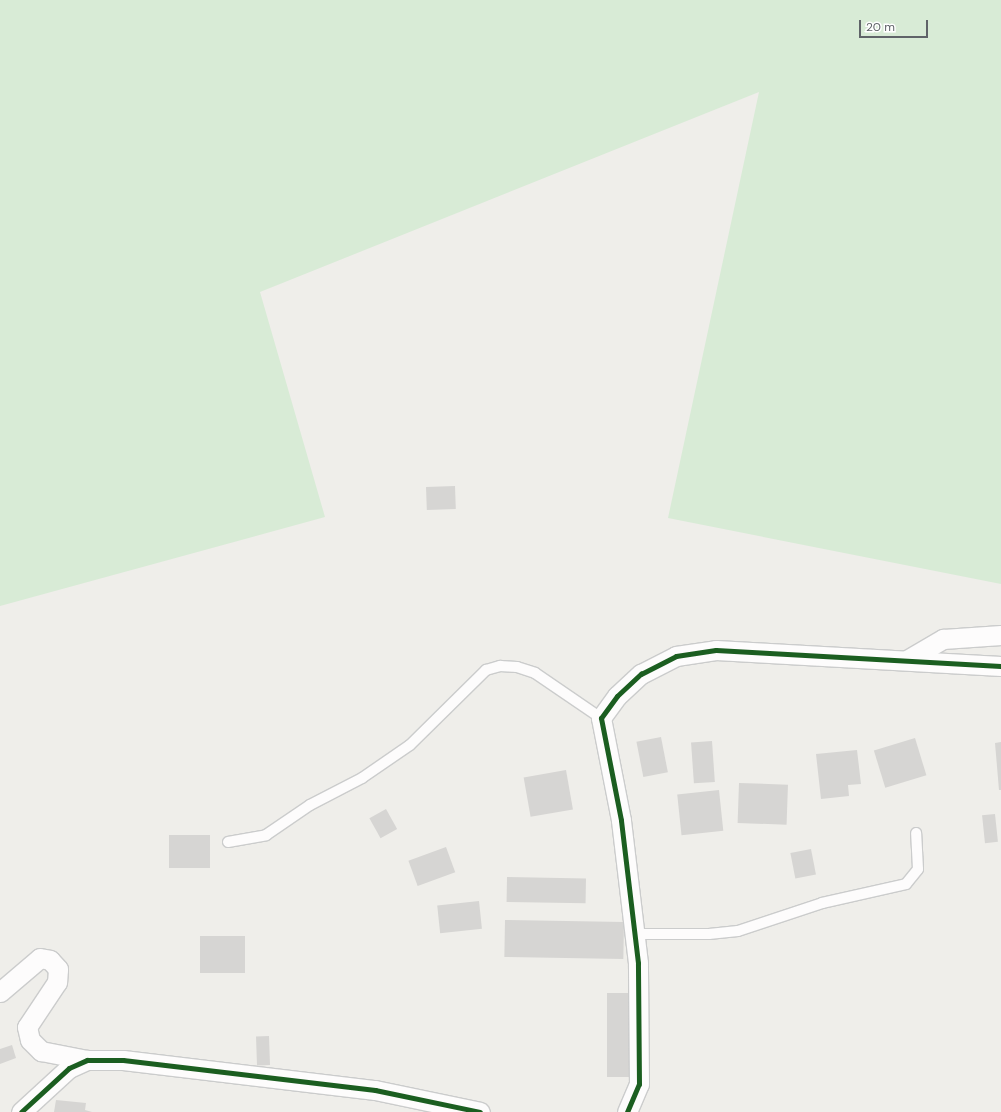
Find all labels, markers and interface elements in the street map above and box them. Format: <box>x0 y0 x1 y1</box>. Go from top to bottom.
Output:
scale bar <box>861 12 930 38</box>
text: 20 m <box>866 19 895 35</box>

